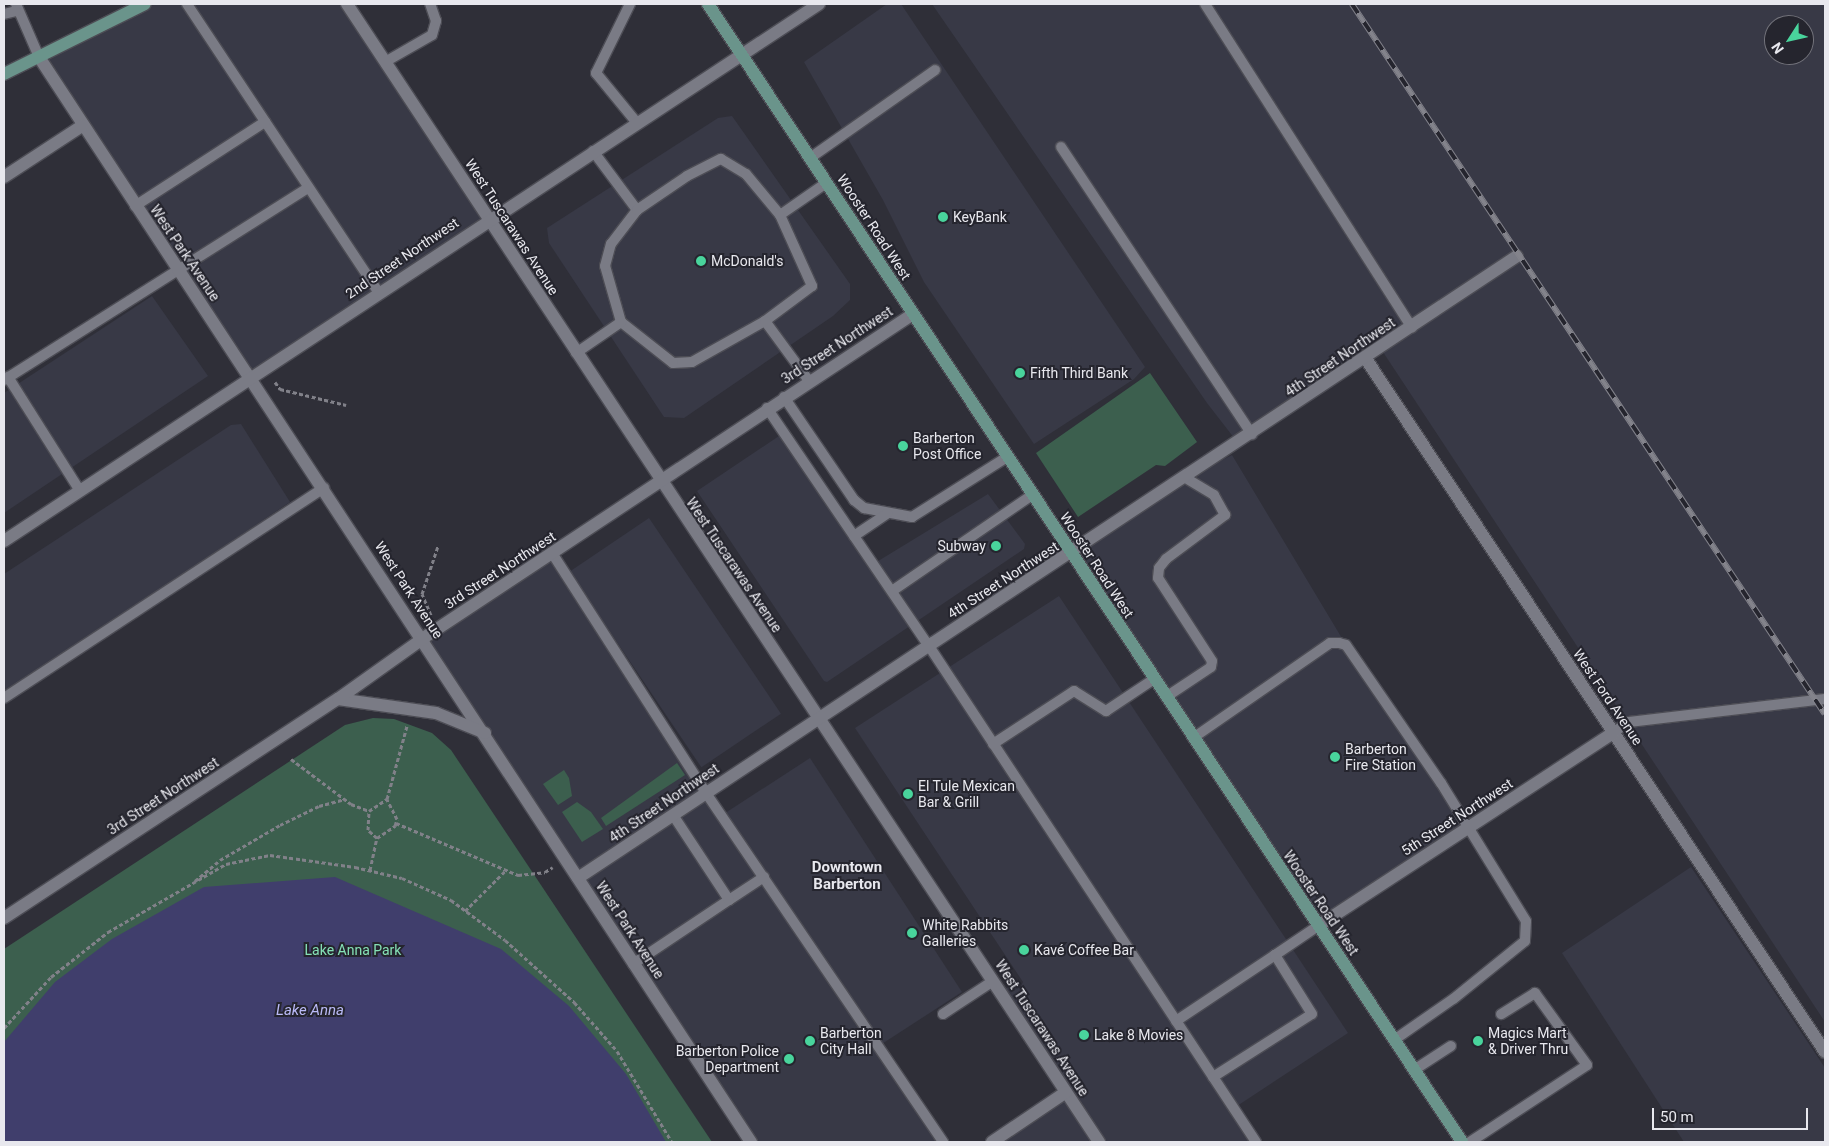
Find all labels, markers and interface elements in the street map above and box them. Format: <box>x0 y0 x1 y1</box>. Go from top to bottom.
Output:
north arrow <box>1764 15 1814 65</box>
text: N <box>1768 39 1787 57</box>
street label: West Tuscarawas Avenue <box>462 156 562 298</box>
street label: Wooster Road West <box>834 171 914 283</box>
street label: West Park Avenue <box>147 202 223 304</box>
place label: KeyBank <box>953 209 1007 225</box>
marker: KeyBank <box>937 211 949 223</box>
street label: 2nd Street Northwest <box>342 214 462 302</box>
place label: McDonald's <box>711 253 783 269</box>
marker: McDonald's <box>695 255 707 267</box>
street label: 3rd Street Northwest <box>778 303 896 387</box>
street label: 4th Street Northwest <box>1282 314 1398 400</box>
place label: Fifth Third Bank <box>1030 365 1128 381</box>
marker: Fifth Third Bank <box>1014 367 1026 379</box>
place label: Barberton Post Office <box>913 430 981 462</box>
marker: Barberton Post Office <box>897 440 909 452</box>
street label: West Tuscarawas Avenue <box>683 494 785 636</box>
street label: Wooster Road West <box>1057 509 1137 621</box>
street label: 3rd Street Northwest <box>441 528 559 612</box>
street label: West Park Avenue <box>371 538 447 642</box>
place label: Subway <box>937 538 986 554</box>
street label: 4th Street Northwest <box>944 538 1062 622</box>
marker: Subway <box>990 540 1002 552</box>
street label: West Ford Avenue <box>1570 646 1646 748</box>
place label: Barberton Fire Station <box>1345 741 1416 774</box>
marker: Barberton Fire Station <box>1329 751 1341 763</box>
street label: 3rd Street Northwest <box>104 754 222 838</box>
street label: 4th Street Northwest <box>606 760 722 846</box>
street label: 5th Street Northwest <box>1398 775 1516 859</box>
place label: El Tule Mexican Bar & Grill <box>918 778 1015 810</box>
marker: El Tule Mexican Bar & Grill <box>902 788 914 800</box>
street label: Wooster Road West <box>1280 847 1362 959</box>
district label: Downtown Barberton <box>812 858 882 893</box>
street label: West Park Avenue <box>592 878 668 982</box>
place label: White Rabbits Galleries <box>922 917 1008 950</box>
marker: White Rabbits Galleries <box>906 927 918 939</box>
park label: Lake Anna Park <box>305 942 401 958</box>
place label: Kavé Coffee Bar <box>1034 942 1134 958</box>
marker: Kavé Coffee Bar <box>1018 944 1030 956</box>
street label: West Tuscarawas Avenue <box>992 957 1092 1099</box>
water label: Lake Anna <box>276 1002 344 1020</box>
place label: Barberton City Hall <box>820 1025 882 1058</box>
place label: Magics Mart & Driver Thru <box>1488 1025 1568 1058</box>
place label: Lake 8 Movies <box>1094 1027 1183 1043</box>
marker: Lake 8 Movies <box>1078 1029 1090 1041</box>
marker: Barberton City Hall <box>804 1035 816 1047</box>
marker: Magics Mart & Driver Thru <box>1472 1035 1484 1047</box>
place label: Barberton Police Department <box>676 1043 779 1076</box>
marker: Barberton Police Department <box>783 1053 795 1065</box>
scale bar <box>1654 1098 1810 1130</box>
text: 50 m <box>1660 1108 1694 1126</box>

